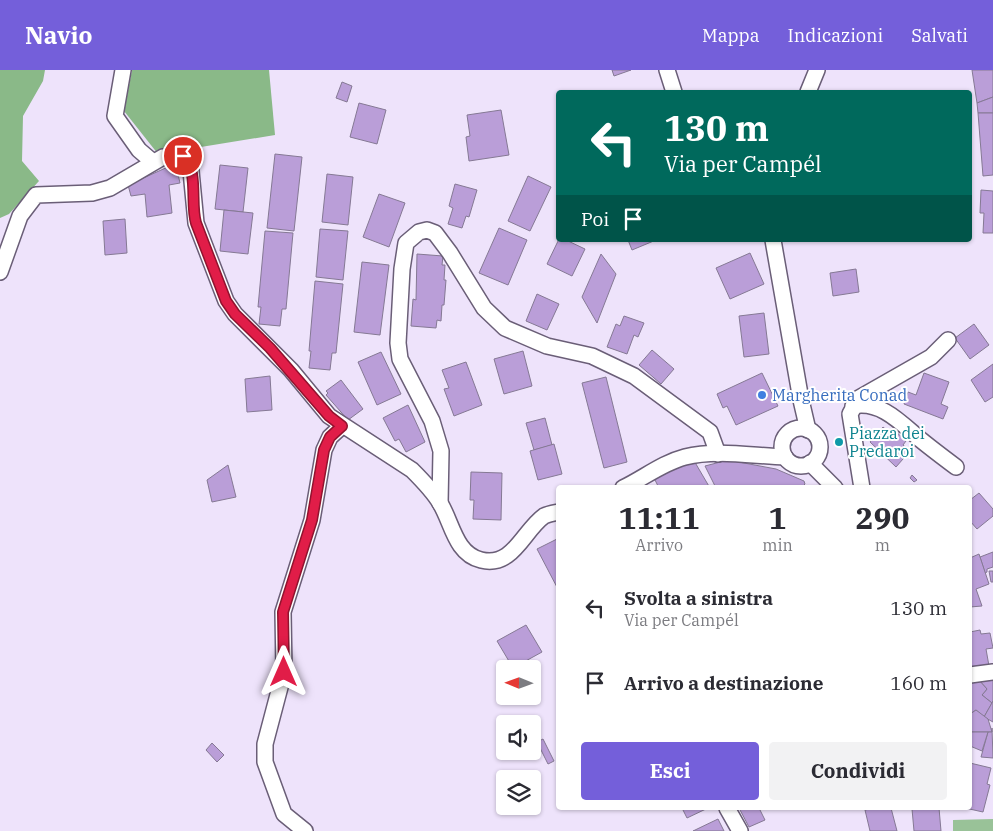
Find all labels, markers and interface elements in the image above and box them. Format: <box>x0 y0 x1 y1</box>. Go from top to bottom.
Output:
text: Navio <box>25 19 93 51</box>
text: Mappa <box>702 24 760 47</box>
text: Indicazioni <box>788 24 883 47</box>
text: Salvati <box>911 24 968 47</box>
text: 130 m <box>664 105 769 151</box>
icon: left <box>581 110 646 175</box>
pin <box>162 135 204 177</box>
icon: arrive <box>169 142 197 170</box>
text: Via per Campél <box>664 149 822 178</box>
icon: arrive <box>619 205 647 233</box>
text: Poi <box>581 207 609 231</box>
place label: Margherita Conad <box>772 385 907 405</box>
marker: Margherita Conad <box>756 389 768 401</box>
place label: Piazza dei Predaroi <box>849 423 925 461</box>
marker: Piazza dei Predaroi <box>833 436 845 448</box>
text: 11:11 <box>619 498 700 537</box>
text: 1 <box>769 498 787 537</box>
text: 290 <box>855 498 909 537</box>
text: Arrivo <box>635 535 683 555</box>
text: min <box>762 535 793 555</box>
text: m <box>875 535 890 555</box>
text: Svolta a sinistra <box>624 586 773 610</box>
icon: left <box>581 594 609 622</box>
text: 130 m <box>890 596 947 620</box>
text: Via per Campél <box>624 610 739 630</box>
position arrow <box>257 645 309 697</box>
north arrow <box>496 660 541 705</box>
map controls <box>496 660 541 815</box>
icon: arrive <box>581 669 609 697</box>
text: Arrivo a destinazione <box>624 671 823 695</box>
text: 160 m <box>890 671 947 695</box>
button: sound <box>496 715 541 760</box>
button: Esci <box>581 742 759 800</box>
button: Condividi <box>769 742 947 800</box>
button: layers <box>496 770 541 815</box>

